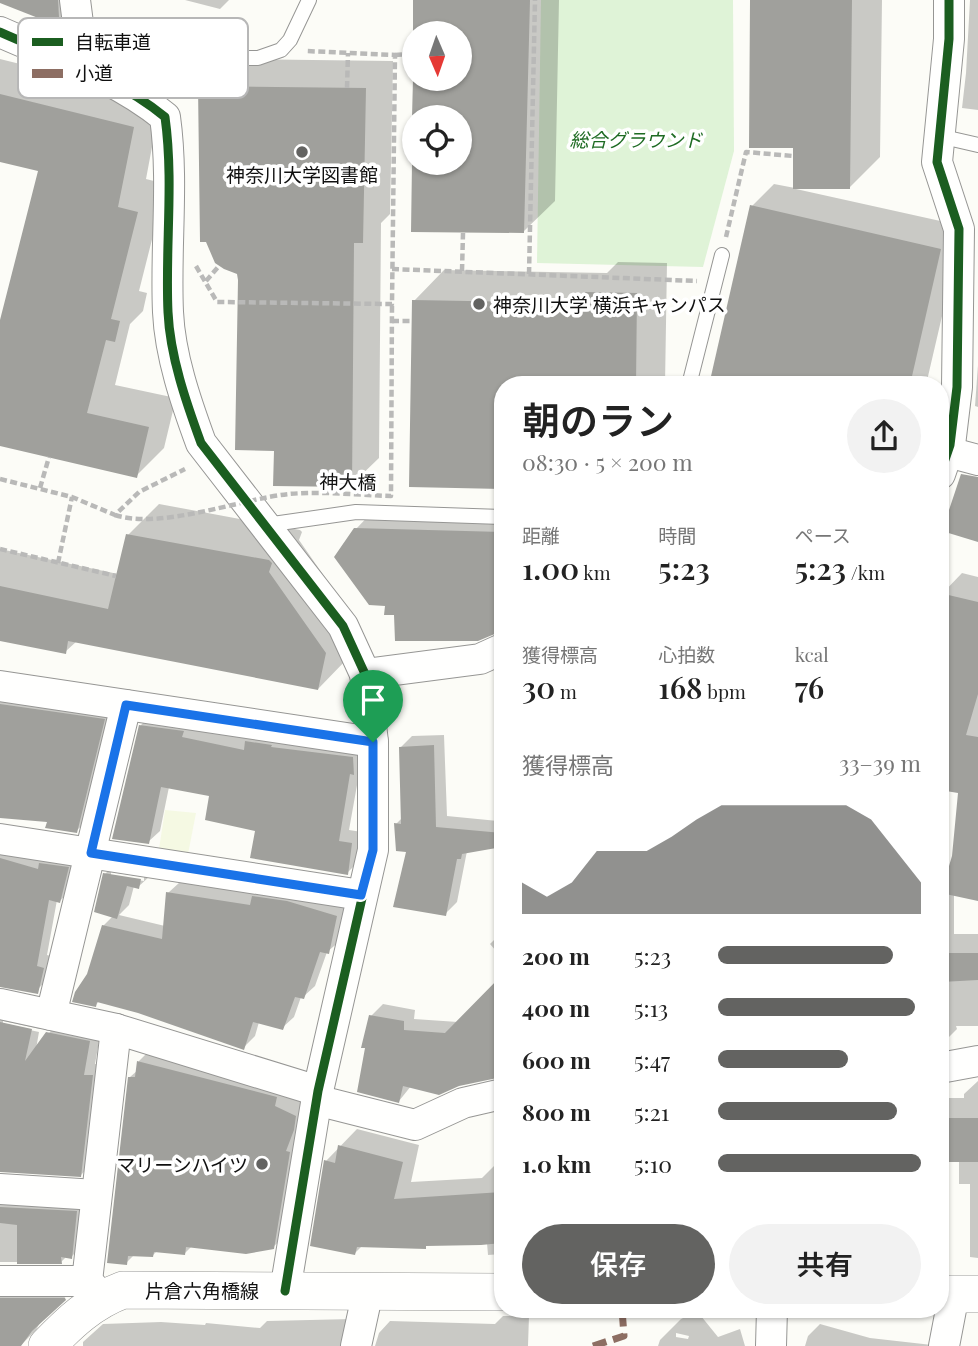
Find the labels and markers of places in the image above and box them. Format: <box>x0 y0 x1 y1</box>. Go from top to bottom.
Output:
marker: 神奈川大学図書館 <box>294 144 310 160</box>
place label: 神奈川大学図書館 <box>226 161 378 187</box>
place label: 神奈川大学 横浜キャンパス <box>493 291 726 317</box>
marker: 神奈川大学 横浜キャンパス <box>471 296 487 312</box>
pin <box>343 670 403 742</box>
place label: マリーンハイツ <box>116 1151 248 1177</box>
marker: マリーンハイツ <box>254 1156 270 1172</box>

